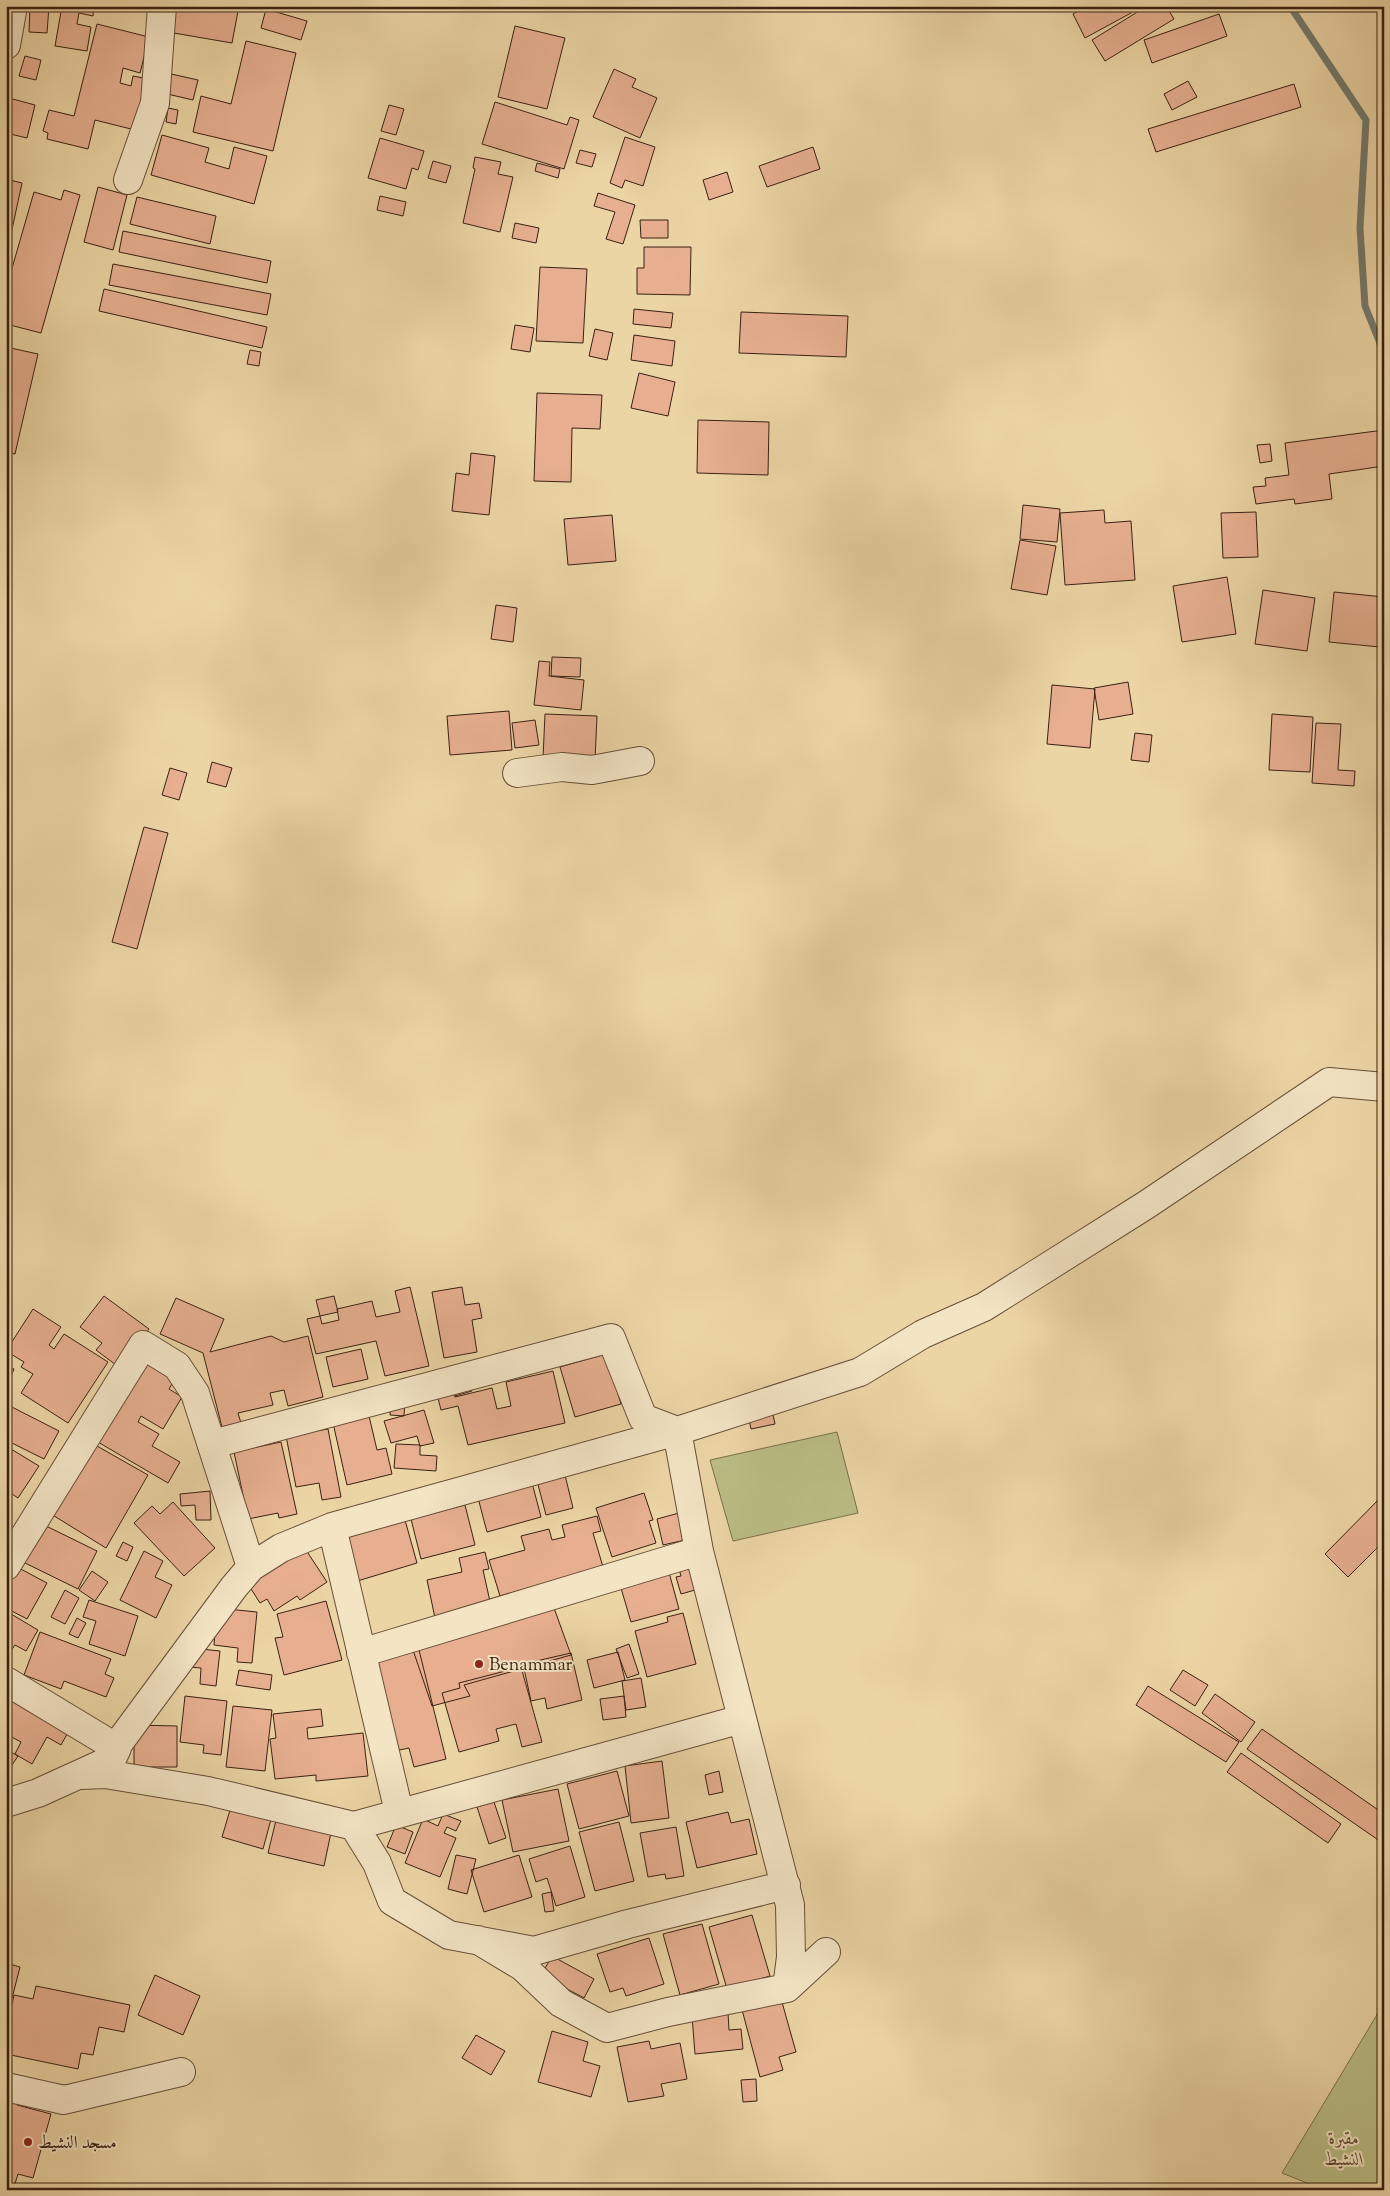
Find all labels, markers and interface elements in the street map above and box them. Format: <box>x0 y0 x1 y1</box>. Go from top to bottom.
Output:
place label: Benammar <box>489 1653 572 1679</box>
marker: Benammar <box>473 1658 485 1670</box>
park label: مقبرة النشيط <box>1324 2127 1364 2174</box>
place label: مسجد النشيط <box>38 2131 117 2157</box>
marker: مسجد النشيط <box>22 2136 34 2148</box>

